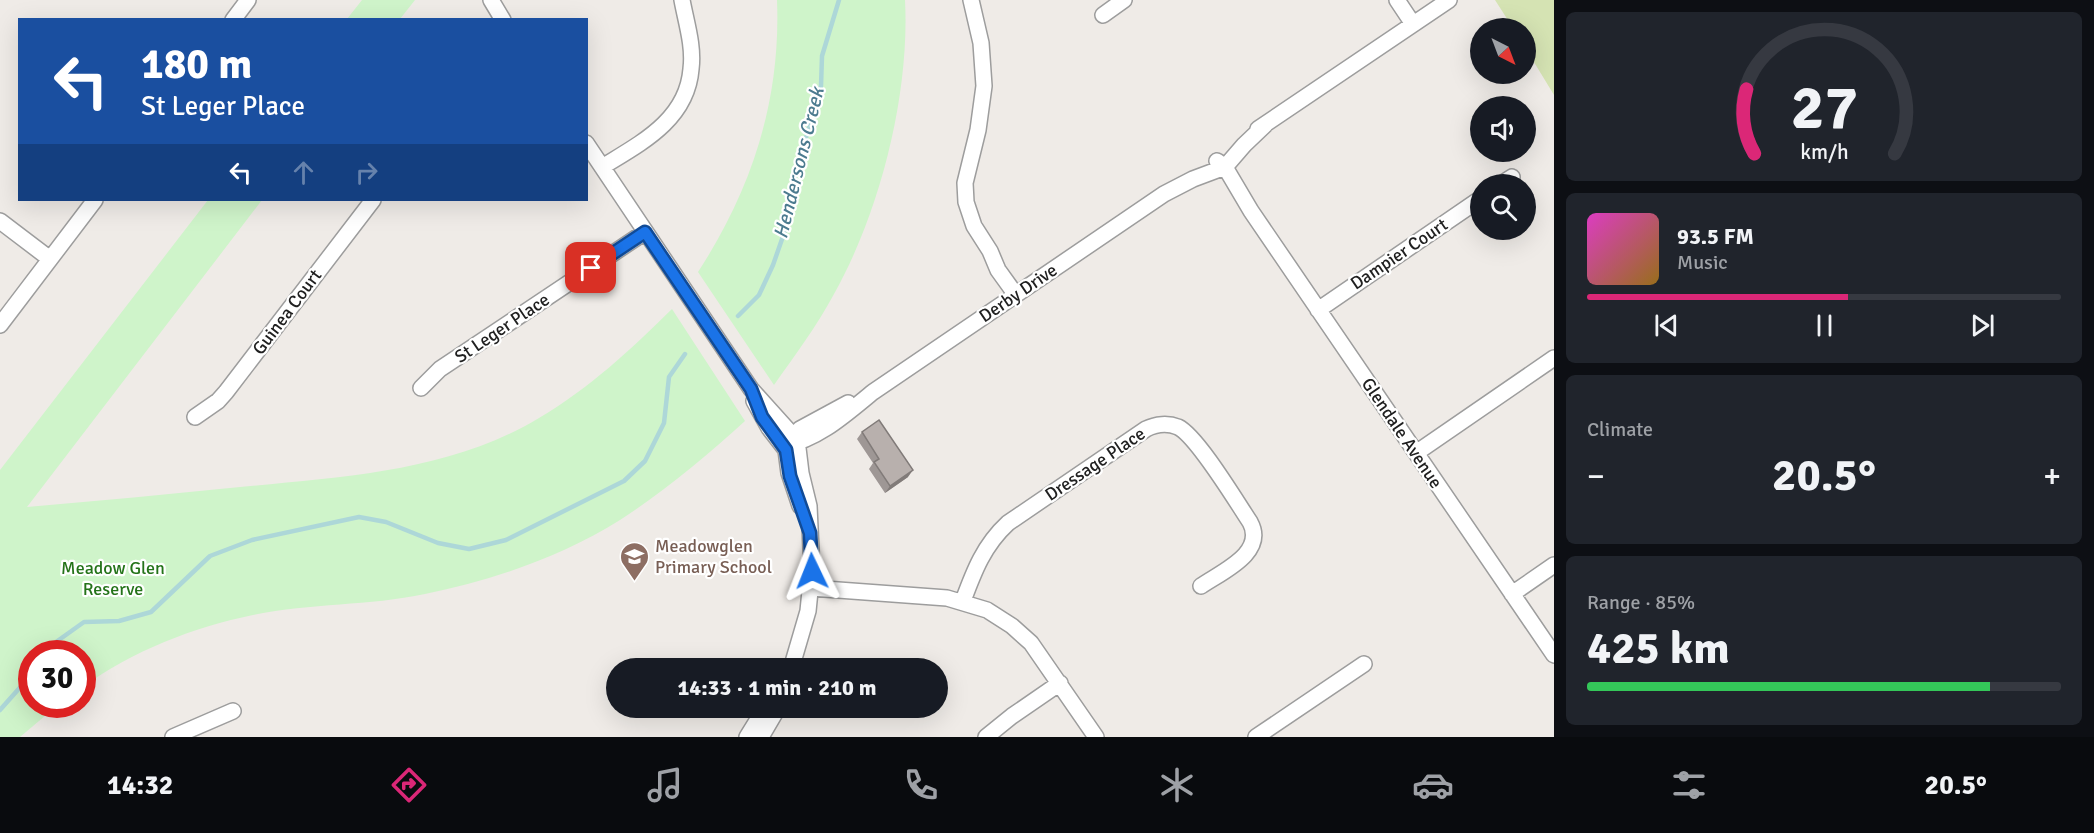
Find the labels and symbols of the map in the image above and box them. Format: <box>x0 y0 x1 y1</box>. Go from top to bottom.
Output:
north arrow <box>1470 18 1536 84</box>
water label: Hendersons Creek <box>768 83 830 241</box>
street label: Dampier Court <box>1346 214 1452 294</box>
pin <box>565 242 616 293</box>
street label: Derby Drive <box>975 259 1061 327</box>
street label: Guinea Court <box>248 265 326 359</box>
street label: St Leger Place <box>451 288 553 368</box>
street label: Glendale Avenue <box>1357 374 1447 492</box>
street label: Dressage Place <box>1041 422 1149 506</box>
place label: Meadowglen Primary School <box>655 535 772 578</box>
position arrow <box>780 539 844 603</box>
school or university icon: Meadowglen Primary School <box>618 540 650 582</box>
park label: Meadow Glen Reserve <box>61 557 165 600</box>
speed limit sign: 30 <box>18 640 96 718</box>

